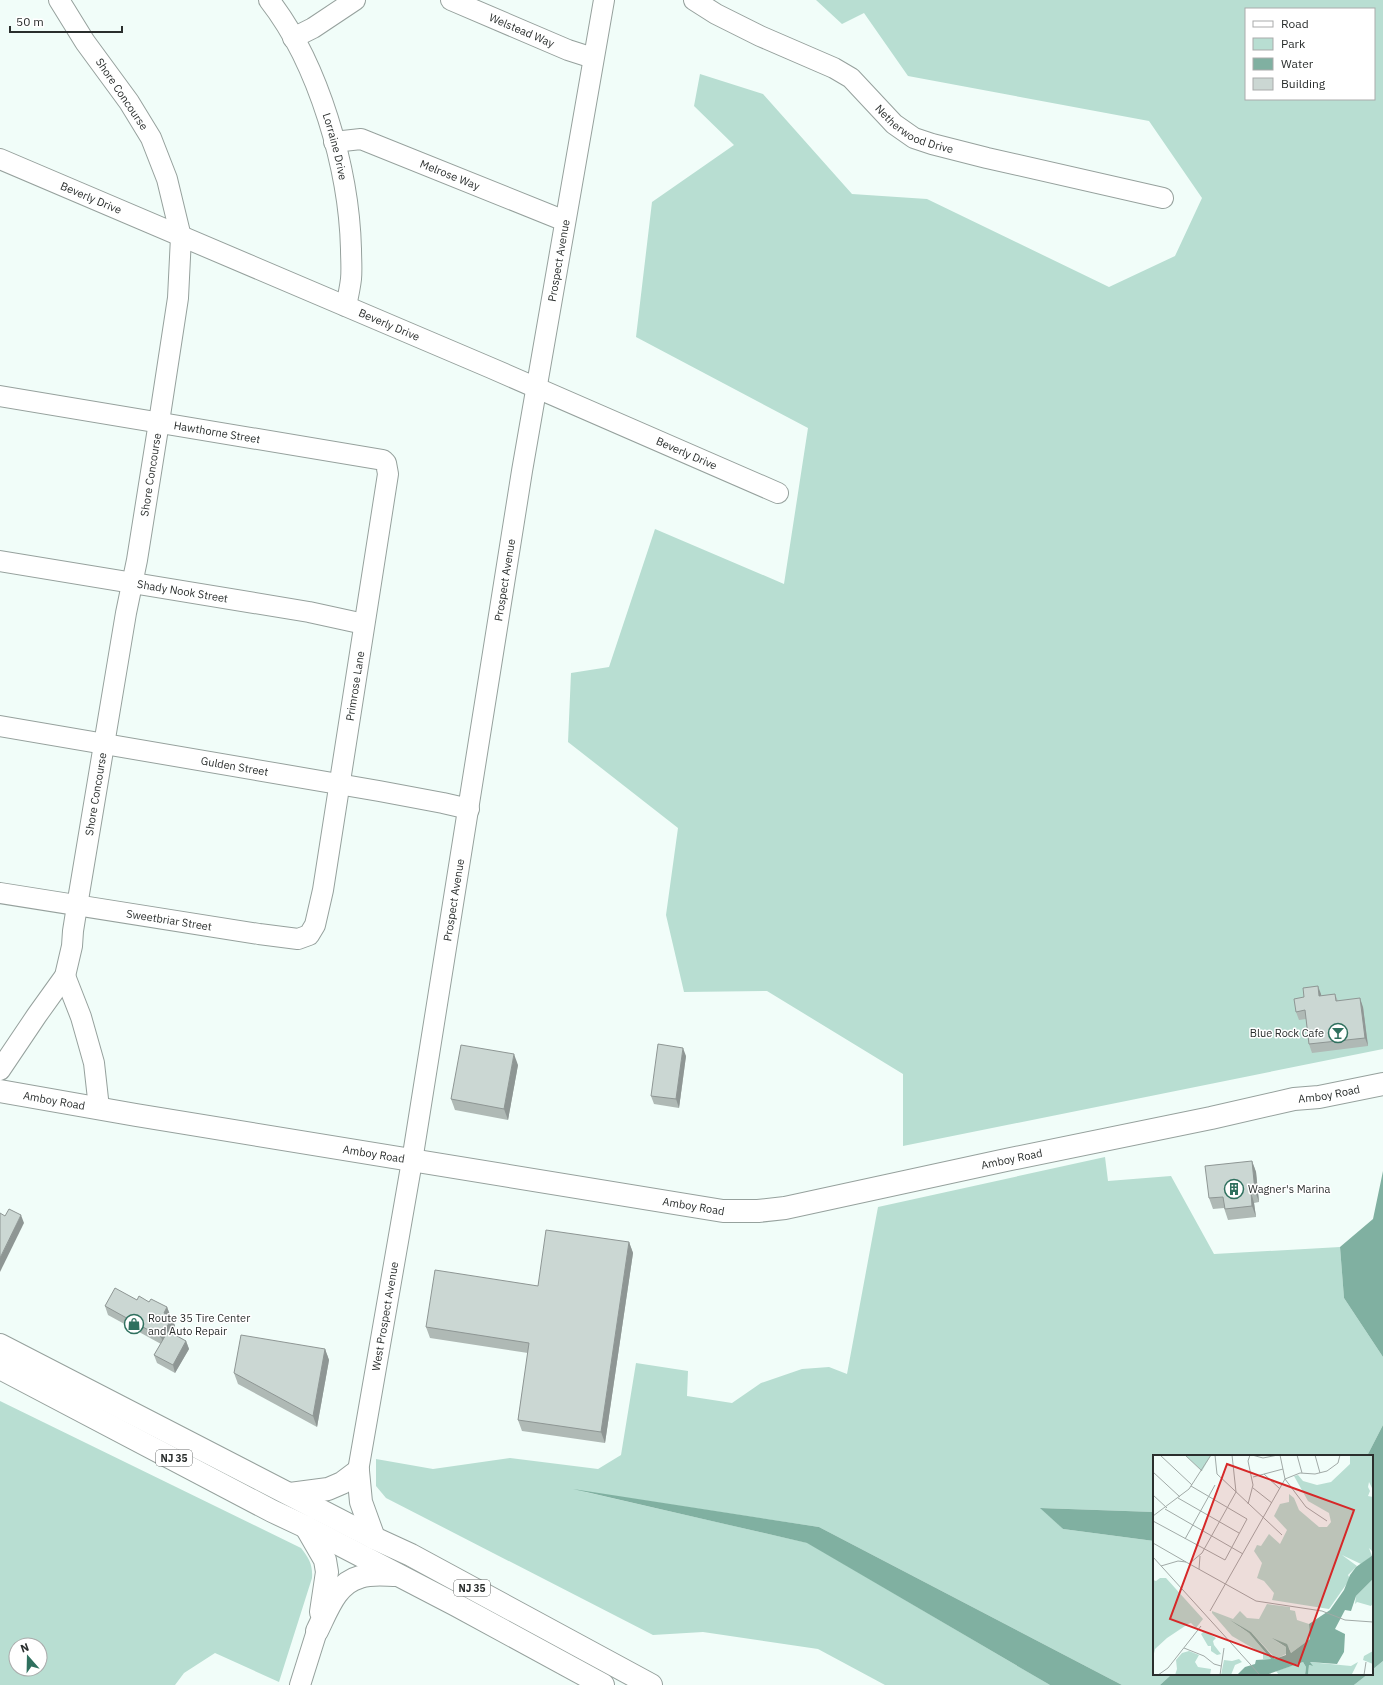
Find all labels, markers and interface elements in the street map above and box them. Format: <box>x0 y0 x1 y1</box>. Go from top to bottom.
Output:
scale bar <box>10 8 122 34</box>
legend <box>1245 8 1375 100</box>
street label: Welstead Way <box>487 10 557 51</box>
text: 50 m <box>16 14 44 29</box>
text: Road <box>1281 16 1309 31</box>
text: Park <box>1281 36 1306 51</box>
street label: Shore Concourse <box>93 55 151 133</box>
text: Water <box>1281 56 1314 71</box>
text: Building <box>1281 76 1326 91</box>
street label: Netherwood Drive <box>872 101 955 156</box>
street label: Lorraine Drive <box>320 111 350 181</box>
street label: Melrose Way <box>418 156 482 193</box>
street label: Beverly Drive <box>58 179 124 217</box>
street label: Prospect Avenue <box>545 218 573 303</box>
street label: Beverly Drive <box>357 305 422 344</box>
street label: Hawthorne Street <box>173 418 261 446</box>
street label: Shore Concourse <box>137 432 164 517</box>
street label: Beverly Drive <box>654 434 719 473</box>
street label: Prospect Avenue <box>491 538 518 622</box>
street label: Shady Nook Street <box>136 577 229 606</box>
street label: Primrose Lane <box>343 650 367 722</box>
street label: Shore Concourse <box>82 751 110 837</box>
street label: Gulden Street <box>200 754 270 779</box>
street label: Prospect Avenue <box>440 858 467 942</box>
street label: Sweetbriar Street <box>125 906 213 934</box>
bar icon: Blue Rock Cafe <box>1327 1022 1349 1044</box>
place label: Blue Rock Cafe <box>1250 1026 1324 1040</box>
street label: Amboy Road <box>1298 1082 1361 1106</box>
street label: Amboy Road <box>22 1088 86 1113</box>
street label: Amboy Road <box>342 1142 406 1166</box>
street label: Amboy Road <box>980 1146 1044 1172</box>
building icon: Wagner's Marina <box>1223 1178 1245 1200</box>
place label: Wagner's Marina <box>1248 1182 1330 1196</box>
street label: Amboy Road <box>661 1194 726 1218</box>
street label: West Prospect Avenue <box>369 1261 401 1372</box>
place label: Route 35 Tire Center and Auto Repair <box>148 1311 250 1338</box>
shop icon: Route 35 Tire Center and Auto Repair <box>123 1313 145 1335</box>
road number: NJ 35 <box>156 1450 192 1466</box>
inset map <box>1153 1455 1373 1675</box>
road number: NJ 35 <box>454 1580 490 1596</box>
north arrow <box>8 1637 48 1677</box>
text: N <box>18 1640 31 1656</box>

